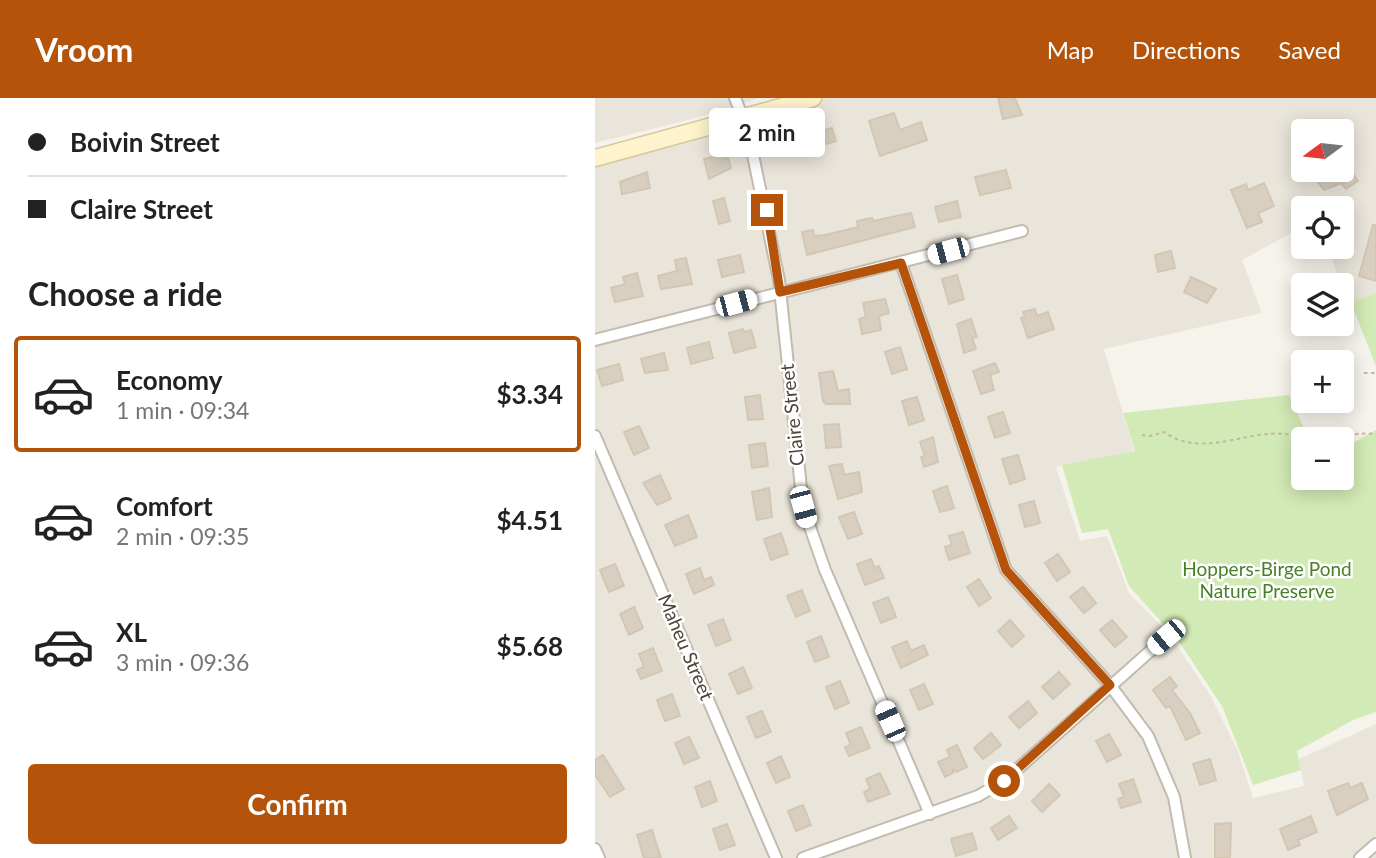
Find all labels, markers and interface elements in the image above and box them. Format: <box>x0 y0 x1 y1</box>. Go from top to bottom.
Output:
text: Vroom <box>35 29 133 69</box>
text: Map <box>1047 35 1094 64</box>
text: Directions <box>1132 35 1240 64</box>
text: Saved <box>1278 35 1341 64</box>
callout: 2 min <box>709 108 825 158</box>
text: 2 min <box>738 118 796 146</box>
north arrow <box>1291 119 1355 182</box>
map controls <box>1291 119 1354 490</box>
text: Boivin Street <box>70 126 220 158</box>
text: Claire Street <box>70 193 213 225</box>
route end <box>751 194 783 226</box>
button: locate <box>1291 196 1354 259</box>
car <box>925 235 972 267</box>
button: layers <box>1291 273 1354 336</box>
text: Choose a ride <box>28 274 222 313</box>
car <box>713 287 760 319</box>
button: + <box>1291 350 1354 413</box>
icon: car <box>32 363 95 426</box>
street label: Claire Street <box>775 363 808 467</box>
text: Economy <box>116 364 222 396</box>
text: $3.34 <box>497 378 563 410</box>
text: 1 min · 09:34 <box>116 396 249 424</box>
button: − <box>1291 427 1354 490</box>
car <box>788 484 819 530</box>
icon: car <box>32 489 95 552</box>
text: Comfort <box>116 490 213 522</box>
text: $4.51 <box>497 504 563 536</box>
text: 2 min · 09:35 <box>116 522 249 550</box>
park label: Hoppers-Birge Pond Nature Preserve <box>1182 557 1352 602</box>
street label: Maheu Street <box>654 590 719 703</box>
icon: car <box>32 615 95 678</box>
car <box>1144 615 1189 659</box>
text: XL <box>116 616 147 648</box>
text: $5.68 <box>497 630 563 662</box>
text: 3 min · 09:36 <box>116 648 249 676</box>
car <box>872 698 909 744</box>
button: Confirm <box>28 764 567 844</box>
route start <box>988 765 1020 797</box>

